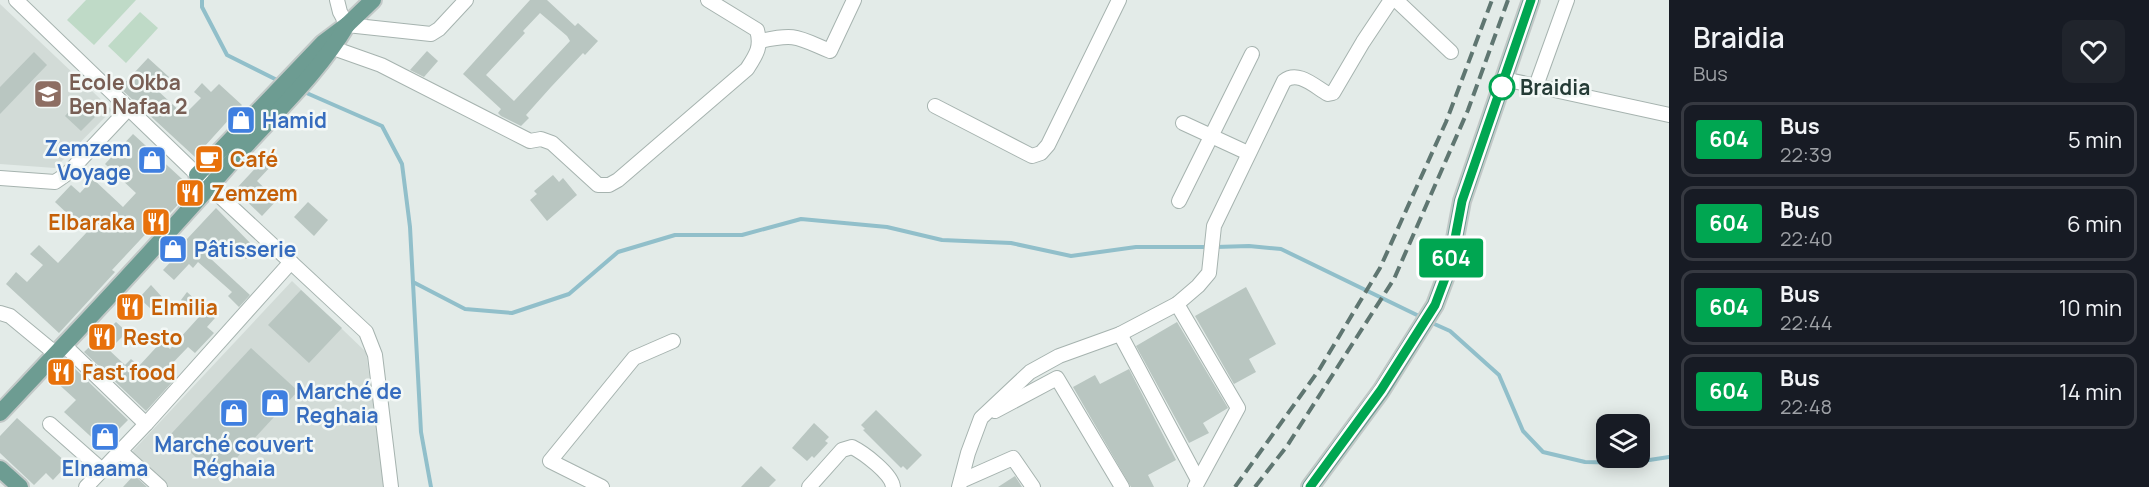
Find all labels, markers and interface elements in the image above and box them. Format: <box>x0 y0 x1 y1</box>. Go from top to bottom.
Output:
text: Braidia <box>1693 18 1785 56</box>
button: heart <box>2062 20 2125 83</box>
text: Bus <box>1693 60 1728 87</box>
place label: Ecole Okba Ben Nafaa 2 <box>69 68 188 120</box>
place label: Braidia <box>1520 73 1590 101</box>
marker: Braidia <box>1489 74 1515 100</box>
school or university icon: Ecole Okba Ben Nafaa 2 <box>32 78 64 110</box>
shop icon: Hamid <box>225 104 257 136</box>
place label: Hamid <box>262 106 327 134</box>
text: Bus <box>1780 111 1820 141</box>
text: 604 <box>1709 125 1749 153</box>
text: 5 min <box>2068 125 2122 155</box>
place label: Zemzem Voyage <box>44 134 131 186</box>
text: 22:39 <box>1780 141 1832 168</box>
cafe icon: Café <box>193 143 225 175</box>
shop icon: Zemzem Voyage <box>136 144 168 176</box>
place label: Café <box>230 145 278 173</box>
restaurant icon: Zemzem <box>174 177 206 209</box>
place label: Zemzem <box>211 179 298 207</box>
text: Bus <box>1780 195 1820 225</box>
restaurant icon: Elbaraka <box>140 206 172 238</box>
place label: Elbaraka <box>48 208 135 236</box>
text: 604 <box>1709 209 1749 237</box>
text: 6 min <box>2067 209 2122 239</box>
text: 22:40 <box>1780 225 1833 252</box>
shop icon: Pâtisserie <box>157 233 189 265</box>
place label: Pâtisserie <box>194 235 297 263</box>
line badge: 604 <box>1416 238 1486 278</box>
text: 604 <box>1431 244 1471 272</box>
text: Bus <box>1780 279 1820 309</box>
restaurant icon: Elmilia <box>114 291 146 323</box>
place label: Elmilia <box>151 293 218 321</box>
text: 604 <box>1709 293 1749 321</box>
text: 10 min <box>2059 293 2122 323</box>
text: 22:44 <box>1780 309 1833 336</box>
restaurant icon: Resto <box>86 321 118 353</box>
place label: Resto <box>123 323 182 351</box>
restaurant icon: Fast food <box>45 356 77 388</box>
place label: Fast food <box>82 358 176 386</box>
text: Bus <box>1780 363 1820 393</box>
place label: Marché de Reghaia <box>296 377 402 429</box>
text: 604 <box>1709 377 1749 405</box>
text: 14 min <box>2059 377 2122 407</box>
shop icon: Marché de Reghaia <box>259 387 291 419</box>
text: 22:48 <box>1780 393 1832 420</box>
shop icon: Marché couvert Réghaia <box>218 397 250 429</box>
map controls <box>1596 414 1650 468</box>
button: layers <box>1596 414 1650 468</box>
shop icon: Elnaama <box>89 421 121 453</box>
place label: Marché couvert Réghaia <box>154 430 314 482</box>
place label: Elnaama <box>62 454 148 482</box>

